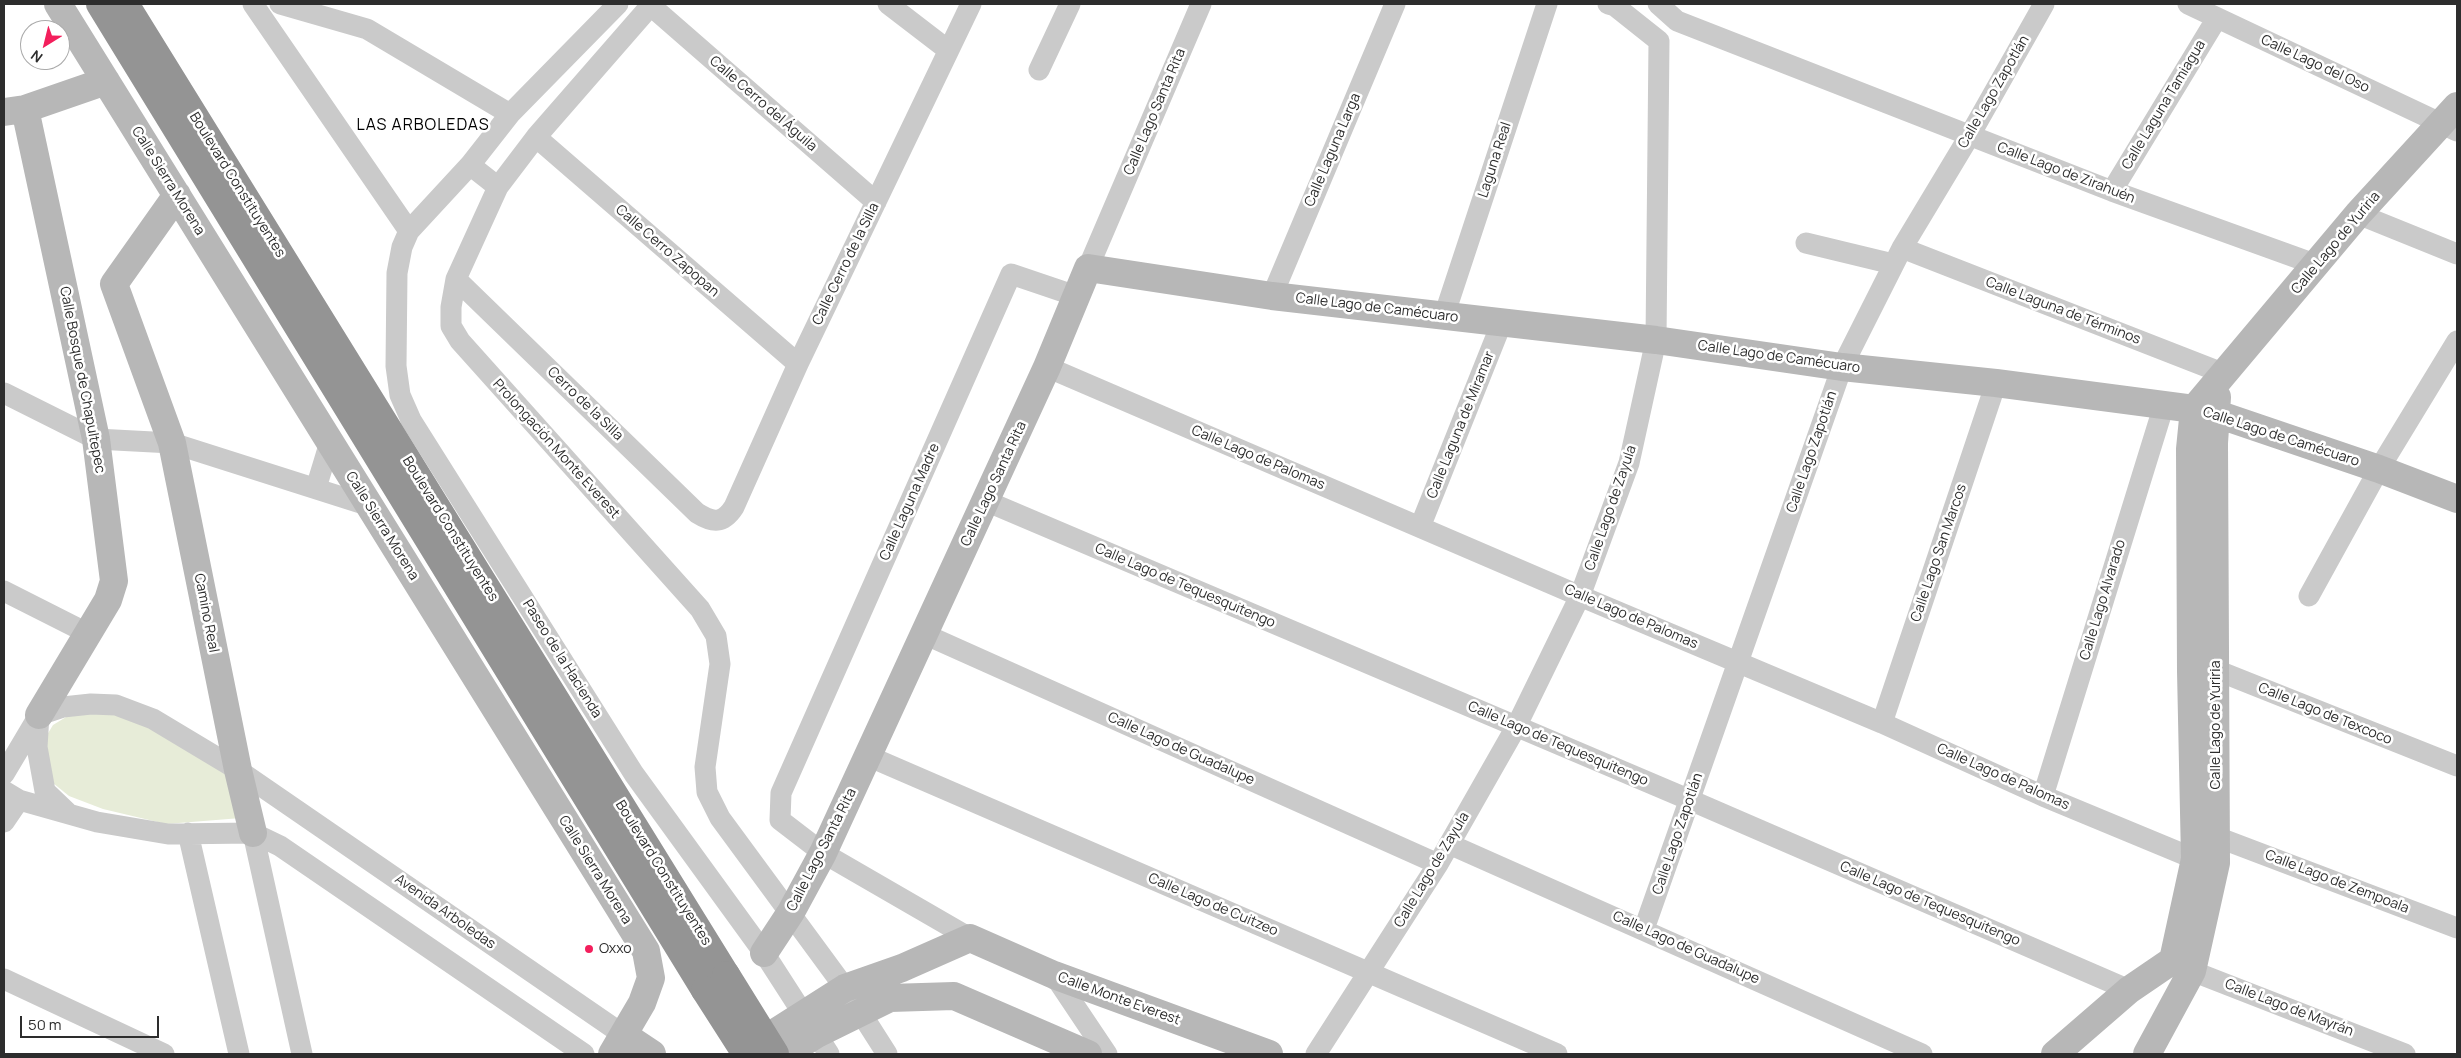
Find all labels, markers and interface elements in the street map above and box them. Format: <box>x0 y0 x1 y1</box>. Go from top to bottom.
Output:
north arrow <box>20 20 70 70</box>
street label: Calle Lago del Oso <box>2258 31 2372 97</box>
street label: Calle Lago Zapotlán <box>1955 33 2033 151</box>
street label: Calle Laguna Tamiagua <box>2119 37 2209 173</box>
text: N <box>27 46 46 67</box>
street label: Calle Lago Santa Rita <box>1121 46 1189 178</box>
street label: Calle Cerro del Águila <box>706 53 820 155</box>
street label: Calle Laguna Larga <box>1302 91 1364 209</box>
street label: Boulevard Constituyentes <box>185 109 289 261</box>
district label: LAS ARBOLEDAS <box>355 116 491 136</box>
street label: Laguna Real <box>1475 120 1515 200</box>
street label: Calle Sierra Morena <box>128 124 208 238</box>
street label: Calle Lago de Zirahuén <box>1995 139 2137 207</box>
street label: Calle Lago de Yuriria <box>2288 188 2384 298</box>
street label: Calle Cerro de la Silla <box>809 200 883 328</box>
street label: Calle Cerro Zapopan <box>612 201 722 301</box>
street label: Calle Laguna de Términos <box>1983 274 2143 348</box>
street label: Calle Bosque de Chapultepec <box>56 285 108 475</box>
street label: Calle Lago de Camécuaro <box>1295 290 1459 326</box>
street label: Calle Lago de Camécuaro <box>1697 337 1861 377</box>
street label: Calle Laguna de Miramar <box>1424 349 1498 501</box>
street label: Cerro de la Silla <box>544 364 626 444</box>
street label: Prolongación Monte Everest <box>489 376 623 522</box>
street label: Calle Lago Zapotlán <box>1783 389 1841 515</box>
street label: Calle Lago de Camécuaro <box>2201 404 2361 470</box>
street label: Calle Lago Santa Rita <box>958 419 1030 549</box>
street label: Calle Lago de Palomas <box>1189 422 1327 494</box>
street label: Calle Laguna Madre <box>877 441 943 563</box>
street label: Calle Lago de Zayula <box>1582 443 1640 573</box>
street label: Boulevard Constituyentes <box>398 453 502 605</box>
street label: Calle Sierra Morena <box>342 469 422 583</box>
street label: Calle Lago San Marcos <box>1908 482 1970 624</box>
street label: Calle Lago Alvarado <box>2077 538 2129 662</box>
street label: Calle Lago de Tequesquitengo <box>1092 540 1278 632</box>
street label: Camino Real <box>190 572 222 654</box>
street label: Calle Lago de Palomas <box>1562 581 1700 653</box>
street label: Paseo de la Hacienda <box>519 597 605 721</box>
street label: Calle Lago de Yuriria <box>2208 661 2224 789</box>
street label: Calle Lago de Texcoco <box>2256 679 2394 749</box>
street label: Calle Lago de Tequesquitengo <box>1465 698 1651 790</box>
street label: Calle Lago de Guadalupe <box>1105 709 1257 789</box>
street label: Calle Lago de Palomas <box>1934 740 2072 814</box>
street label: Calle Lago Zapotlán <box>1649 771 1707 897</box>
street label: Calle Lago Santa Rita <box>784 786 860 914</box>
street label: Boulevard Constituyentes <box>611 797 715 949</box>
street label: Calle Lago de Zayula <box>1391 809 1473 931</box>
street label: Calle Sierra Morena <box>555 813 635 927</box>
street label: Calle Lago de Zempoala <box>2263 847 2411 917</box>
street label: Calle Lago de Tequesquitengo <box>1837 858 2023 950</box>
street label: Calle Lago de Cuitzeo <box>1146 870 1280 940</box>
street label: Avenida Arboledas <box>391 871 499 953</box>
street label: Calle Lago de Guadalupe <box>1610 908 1762 988</box>
place label: Oxxo <box>599 941 632 957</box>
marker: Oxxo <box>583 943 595 955</box>
street label: Calle Monte Everest <box>1056 969 1182 1029</box>
street label: Calle Lago de Mayrán <box>2222 976 2356 1040</box>
scale bar <box>22 1006 161 1038</box>
text: 50 m <box>28 1014 62 1035</box>

